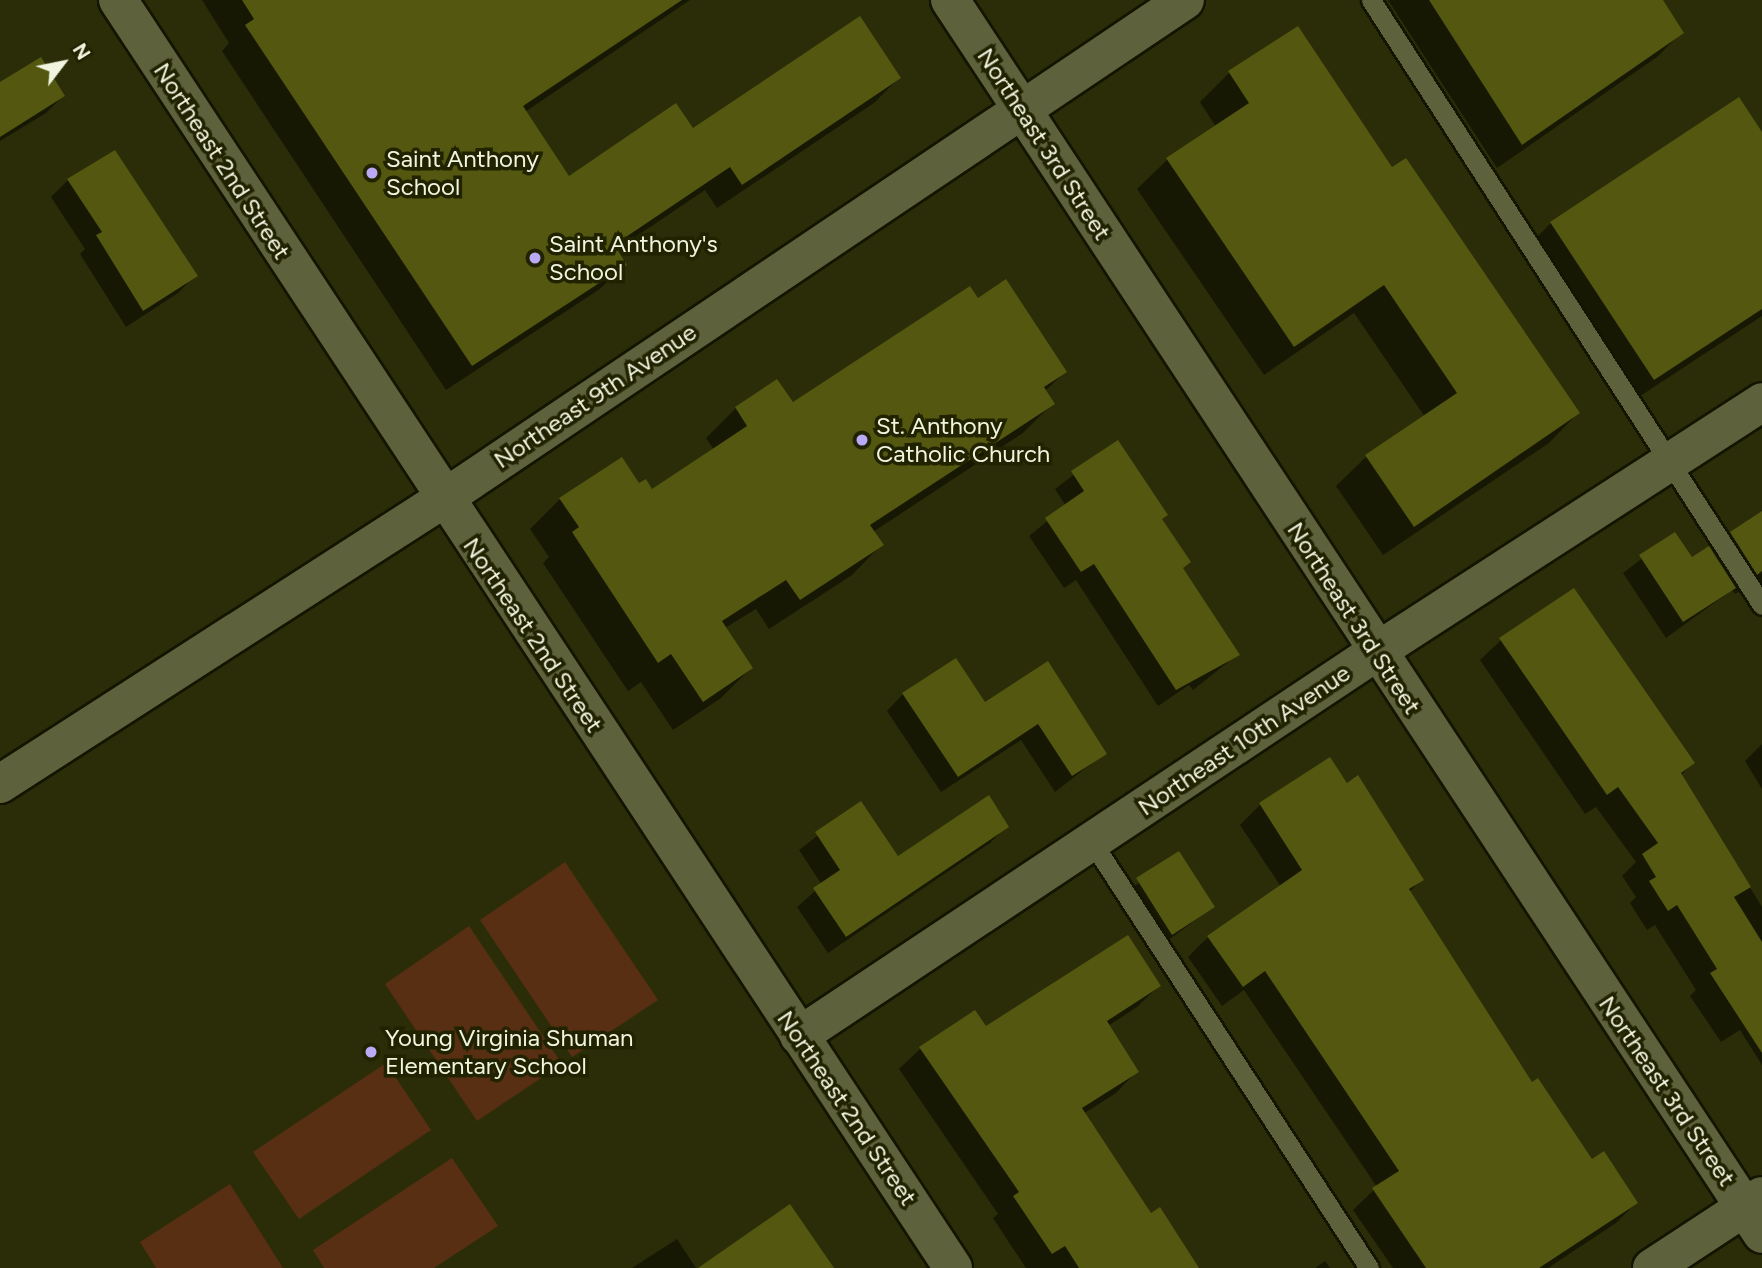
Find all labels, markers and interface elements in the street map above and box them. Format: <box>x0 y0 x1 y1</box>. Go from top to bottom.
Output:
north arrow <box>28 28 98 98</box>
text: N <box>68 39 95 64</box>
street label: Northeast 3rd Street <box>971 43 1117 245</box>
street label: Northeast 2nd Street <box>148 57 296 265</box>
place label: Saint Anthony School <box>386 145 539 201</box>
marker: Saint Anthony School <box>364 165 380 181</box>
place label: Saint Anthony's School <box>549 230 718 286</box>
marker: Saint Anthony's School <box>527 250 543 266</box>
street label: Northeast 9th Avenue <box>488 318 702 474</box>
place label: St. Anthony Catholic Church <box>876 412 1050 468</box>
marker: St. Anthony Catholic Church <box>854 432 870 448</box>
street label: Northeast 3rd Street <box>1281 517 1427 719</box>
street label: Northeast 2nd Street <box>457 532 609 738</box>
street label: Northeast 10th Avenue <box>1133 658 1355 822</box>
street label: Northeast 3rd Street <box>1593 991 1741 1191</box>
street label: Northeast 2nd Street <box>771 1005 923 1211</box>
place label: Young Virginia Shuman Elementary School <box>385 1024 633 1080</box>
marker: Young Virginia Shuman Elementary School <box>363 1044 379 1060</box>

